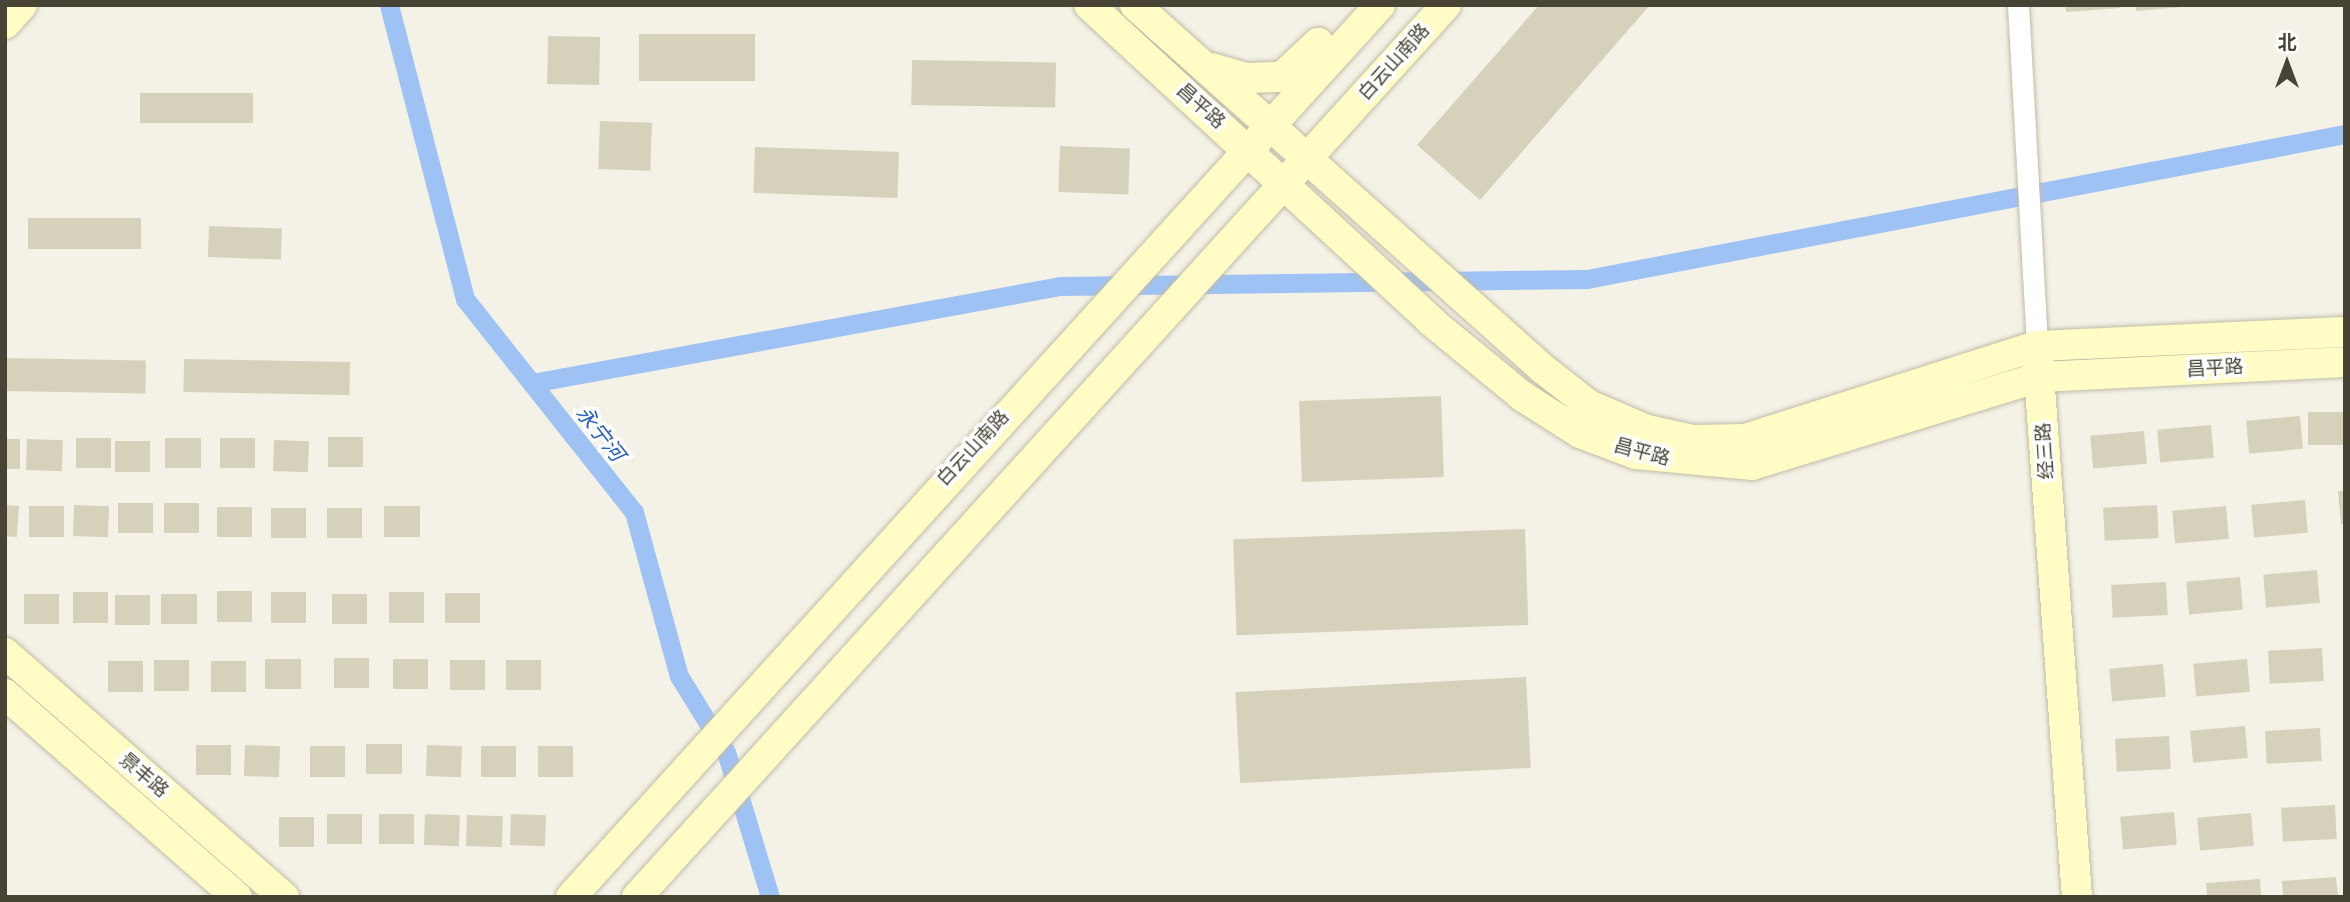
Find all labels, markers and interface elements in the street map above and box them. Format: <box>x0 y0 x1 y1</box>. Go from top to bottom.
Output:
street label: 白云山南路 <box>1354 19 1434 105</box>
north arrow <box>2252 28 2322 98</box>
text: 北 <box>2277 29 2297 55</box>
street label: 昌平路 <box>1172 78 1230 134</box>
street label: 昌平路 <box>2186 355 2244 381</box>
water label: 永宁河 <box>572 400 630 466</box>
street label: 白云山南路 <box>932 405 1014 491</box>
street label: 经三路 <box>2032 422 2058 480</box>
street label: 昌平路 <box>1612 434 1672 470</box>
street label: 景丰路 <box>115 748 173 802</box>

